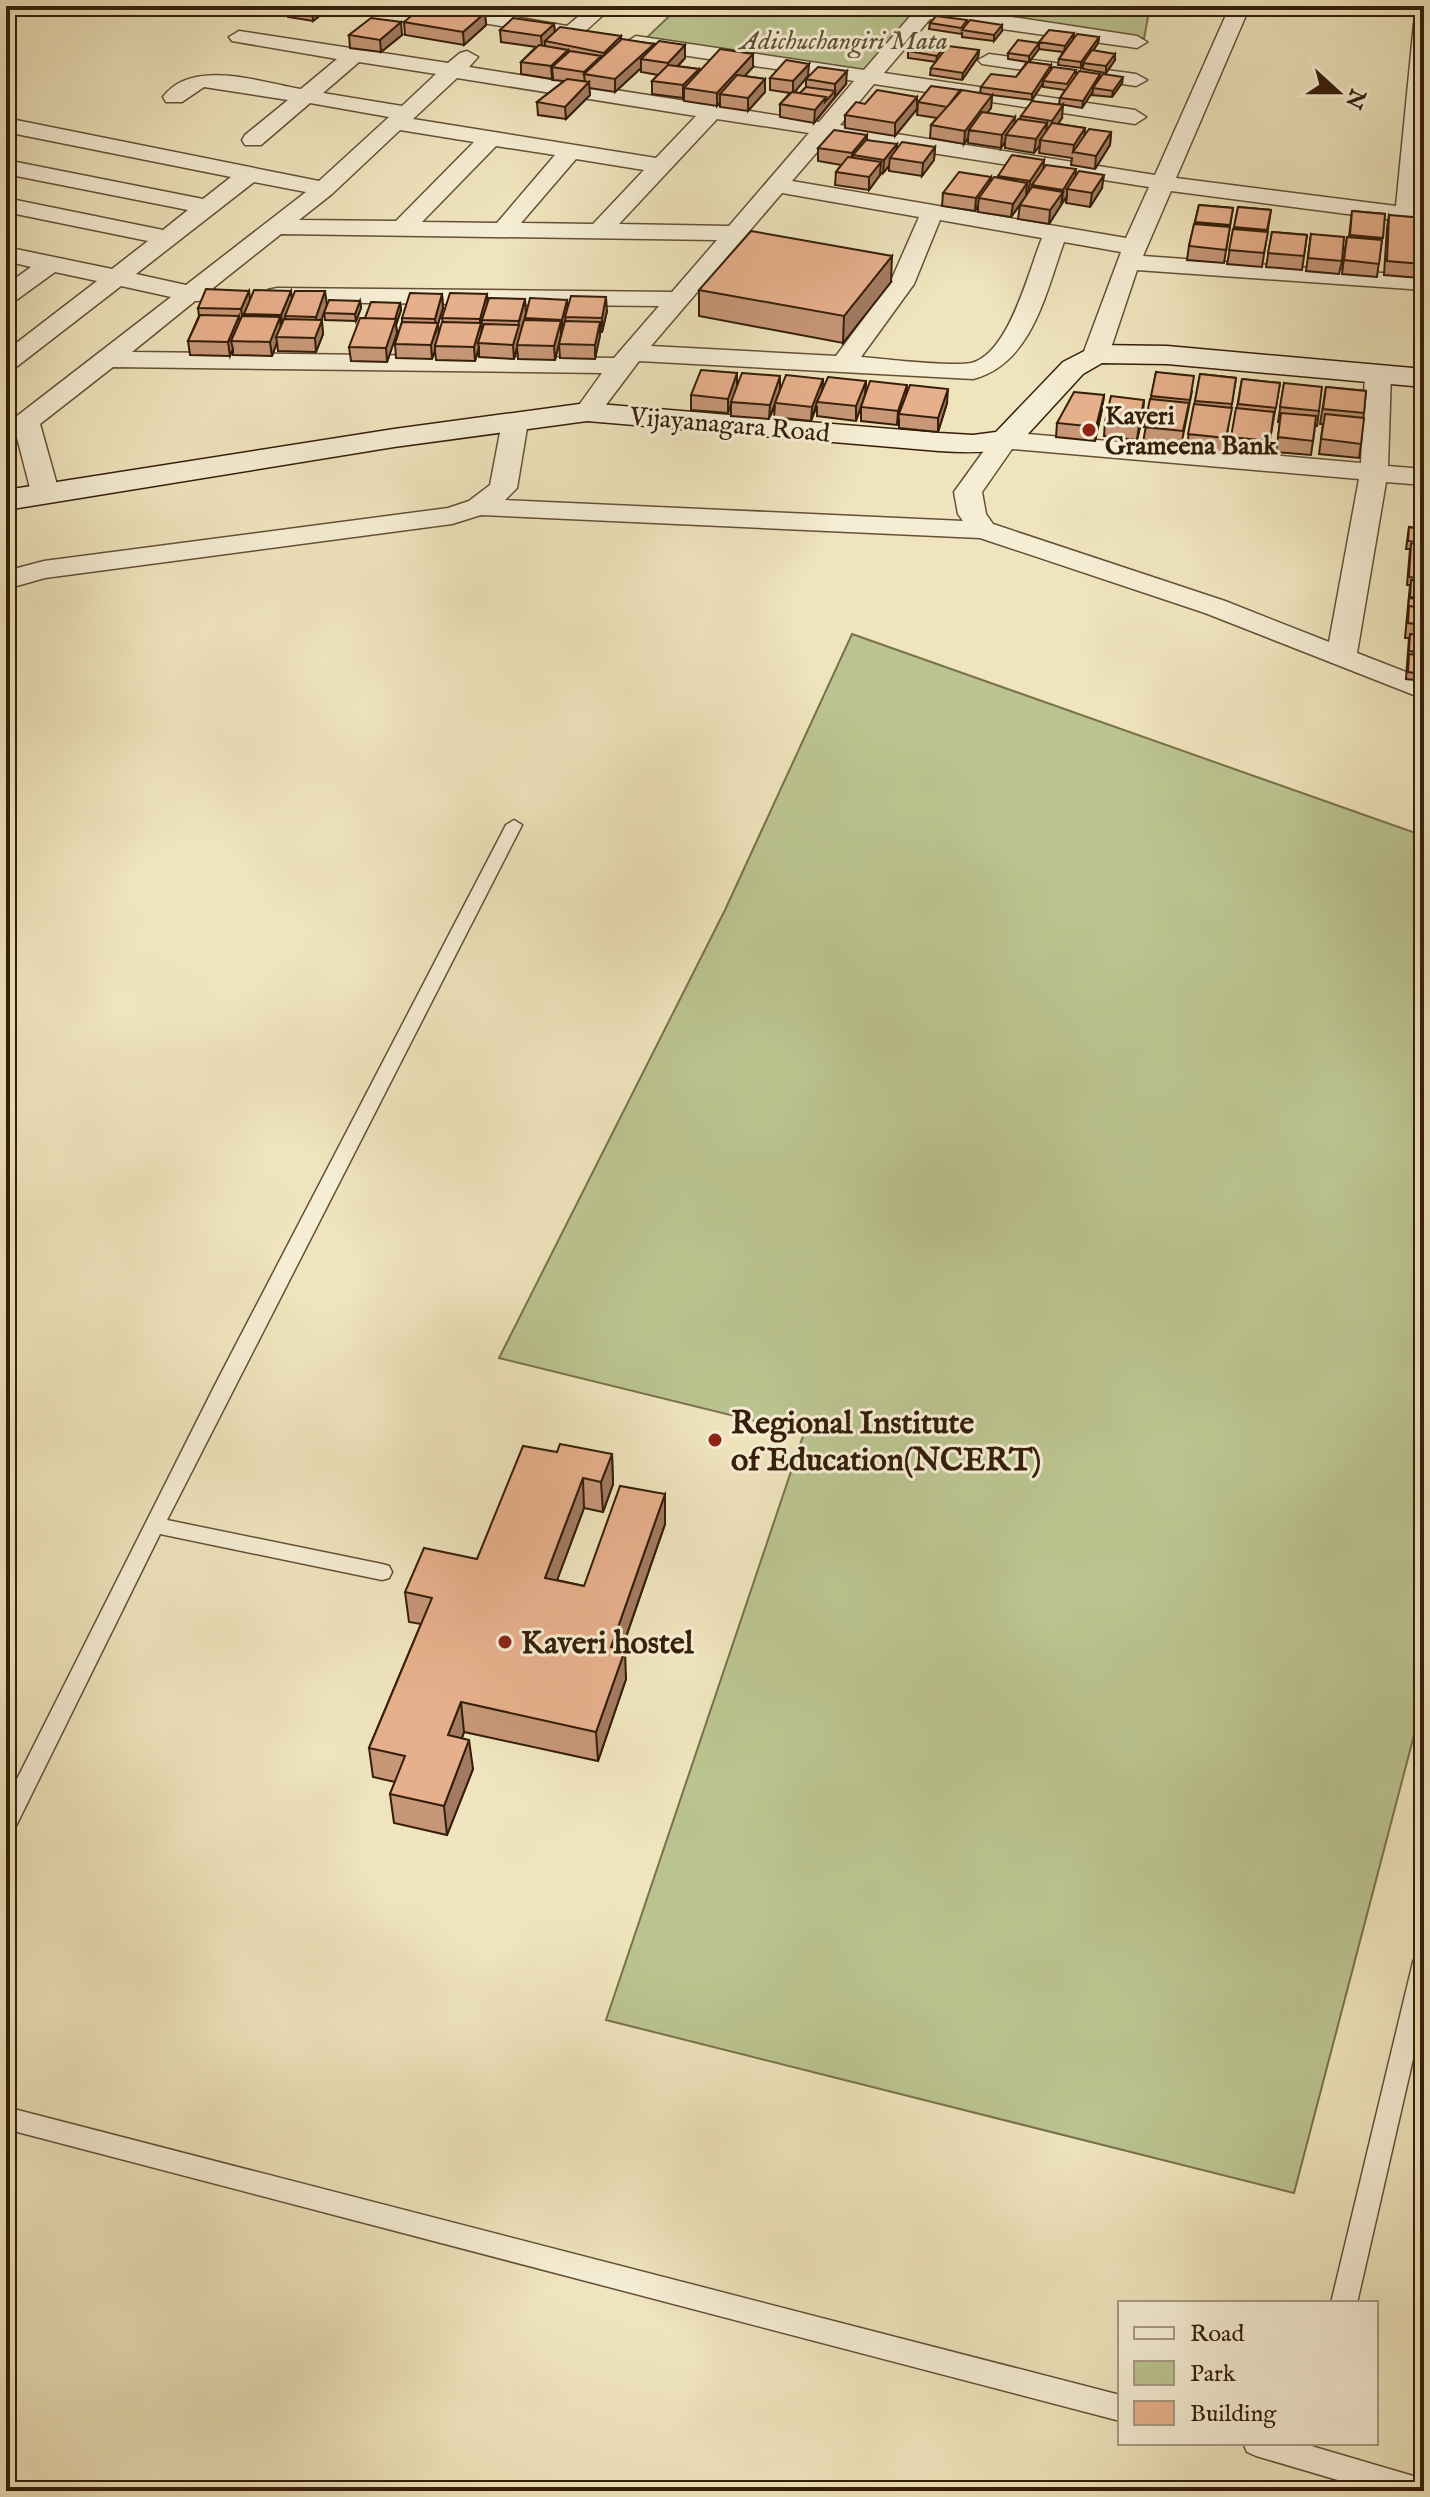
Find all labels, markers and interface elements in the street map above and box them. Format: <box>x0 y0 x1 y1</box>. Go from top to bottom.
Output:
park label: Adichuchangiri Mata <box>737 25 948 59</box>
north arrow <box>1298 52 1378 132</box>
text: N <box>1338 84 1372 112</box>
street label: Vijayanagara Road <box>628 400 831 451</box>
place label: Kaveri Grameena Bank <box>1105 400 1278 463</box>
marker: Kaveri Grameena Bank <box>1080 421 1098 439</box>
place label: Regional Institute of Education(NCERT) <box>731 1404 1041 1482</box>
marker: Regional Institute of Education(NCERT) <box>706 1431 724 1449</box>
place label: Kaveri hostel <box>521 1624 695 1665</box>
marker: Kaveri hostel <box>496 1633 514 1651</box>
legend <box>1118 2301 1378 2445</box>
text: Road <box>1190 2319 1244 2350</box>
text: Park <box>1190 2359 1236 2390</box>
text: Building <box>1190 2399 1277 2430</box>

